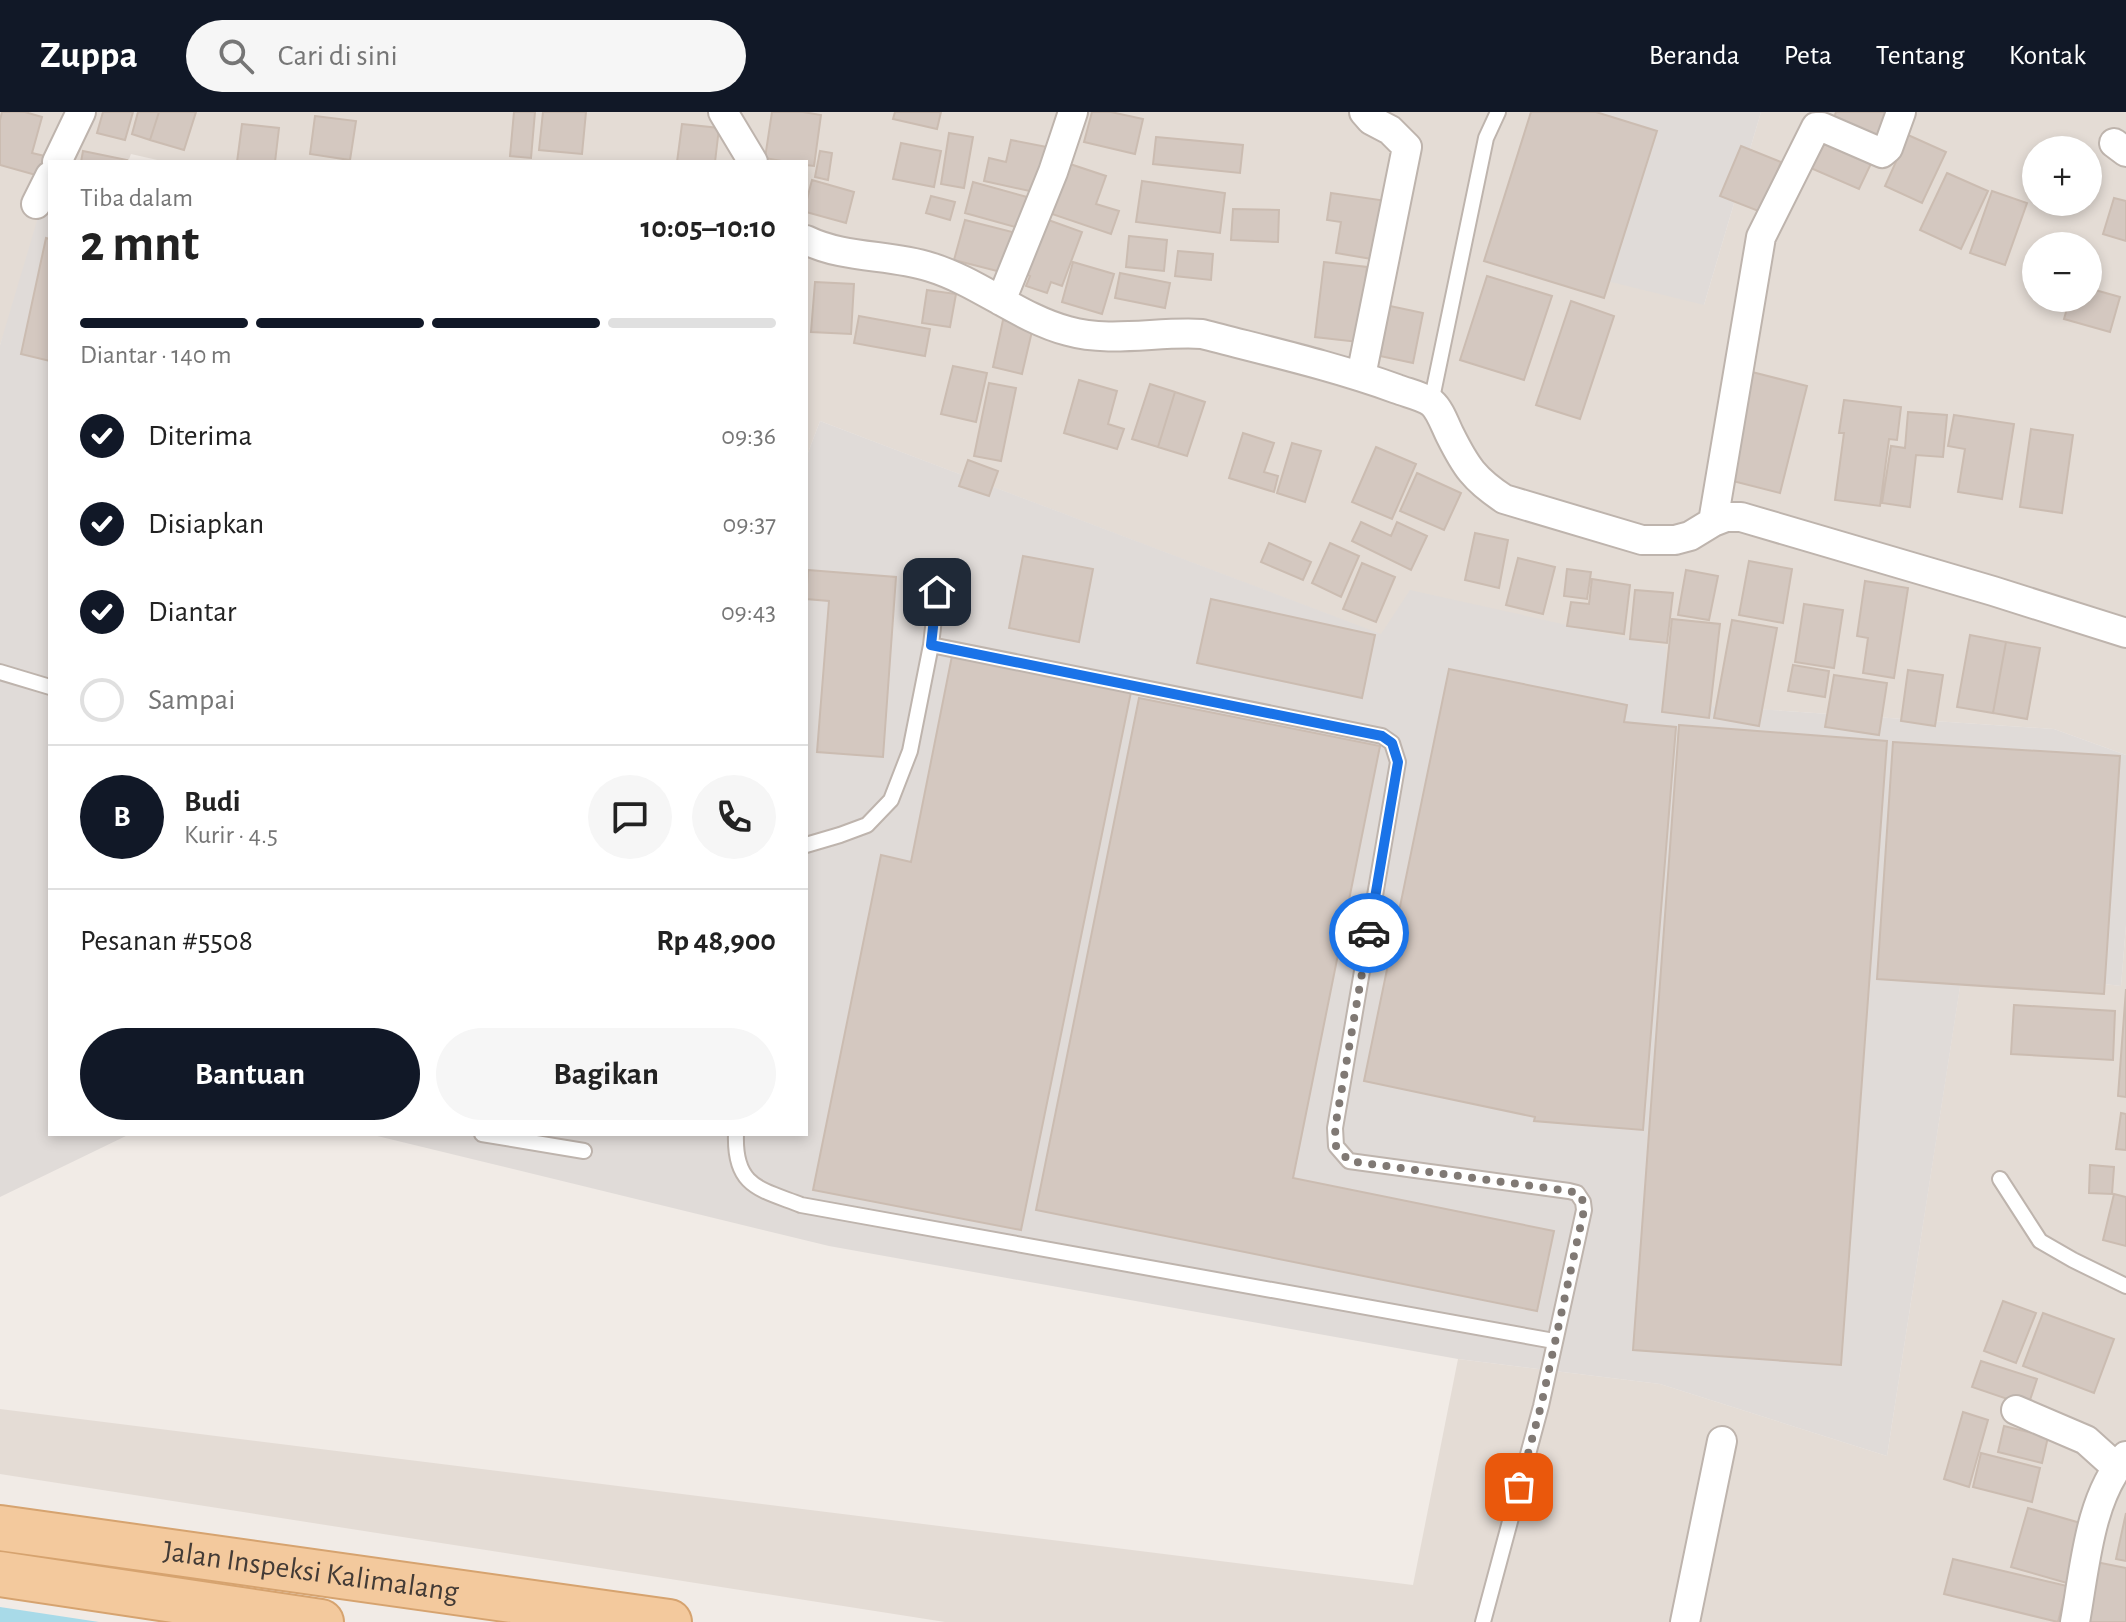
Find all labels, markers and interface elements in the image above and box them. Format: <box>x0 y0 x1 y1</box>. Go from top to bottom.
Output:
search box <box>186 20 746 92</box>
icon: search <box>214 34 258 78</box>
text: Zuppa <box>40 37 138 75</box>
text: Cari di sini <box>278 41 398 71</box>
text: Beranda <box>1649 42 1740 70</box>
text: Peta <box>1784 42 1832 70</box>
text: Tentang <box>1876 42 1965 70</box>
text: Kontak <box>2009 42 2086 70</box>
map controls <box>2022 136 2102 312</box>
button: + <box>2022 136 2102 216</box>
text: Tiba dalam <box>80 185 193 211</box>
text: 10:05–10:10 <box>641 213 776 243</box>
text: 2 mnt <box>80 218 199 270</box>
button: − <box>2022 232 2102 312</box>
text: Diantar · 140 m <box>80 342 232 368</box>
icon: check <box>80 414 124 458</box>
text: Diterima <box>148 421 252 451</box>
text: 09:36 <box>721 423 776 449</box>
icon: check <box>80 502 124 546</box>
text: Disiapkan <box>148 509 264 539</box>
text: 09:37 <box>723 511 776 537</box>
pin <box>903 558 971 626</box>
icon: home <box>915 570 959 614</box>
icon: check <box>80 590 124 634</box>
text: Diantar <box>148 597 237 627</box>
text: 09:43 <box>721 599 776 625</box>
text: Sampai <box>148 685 236 715</box>
button: chat <box>588 775 672 859</box>
button: phone <box>692 775 776 859</box>
text: Budi <box>184 787 241 817</box>
text: B <box>113 802 131 832</box>
text: Kurir · 4.5 <box>184 822 278 848</box>
courier <box>1329 893 1409 973</box>
icon: car <box>1347 911 1391 955</box>
text: Pesanan #5508 <box>80 926 253 956</box>
text: Rp 48,900 <box>656 926 776 956</box>
button: Bantuan <box>80 1028 420 1120</box>
button: Bagikan <box>436 1028 776 1120</box>
pin <box>1485 1453 1553 1521</box>
icon: bag <box>1497 1465 1541 1509</box>
street label: Jalan Inspeksi Kalimalang <box>161 1536 461 1607</box>

